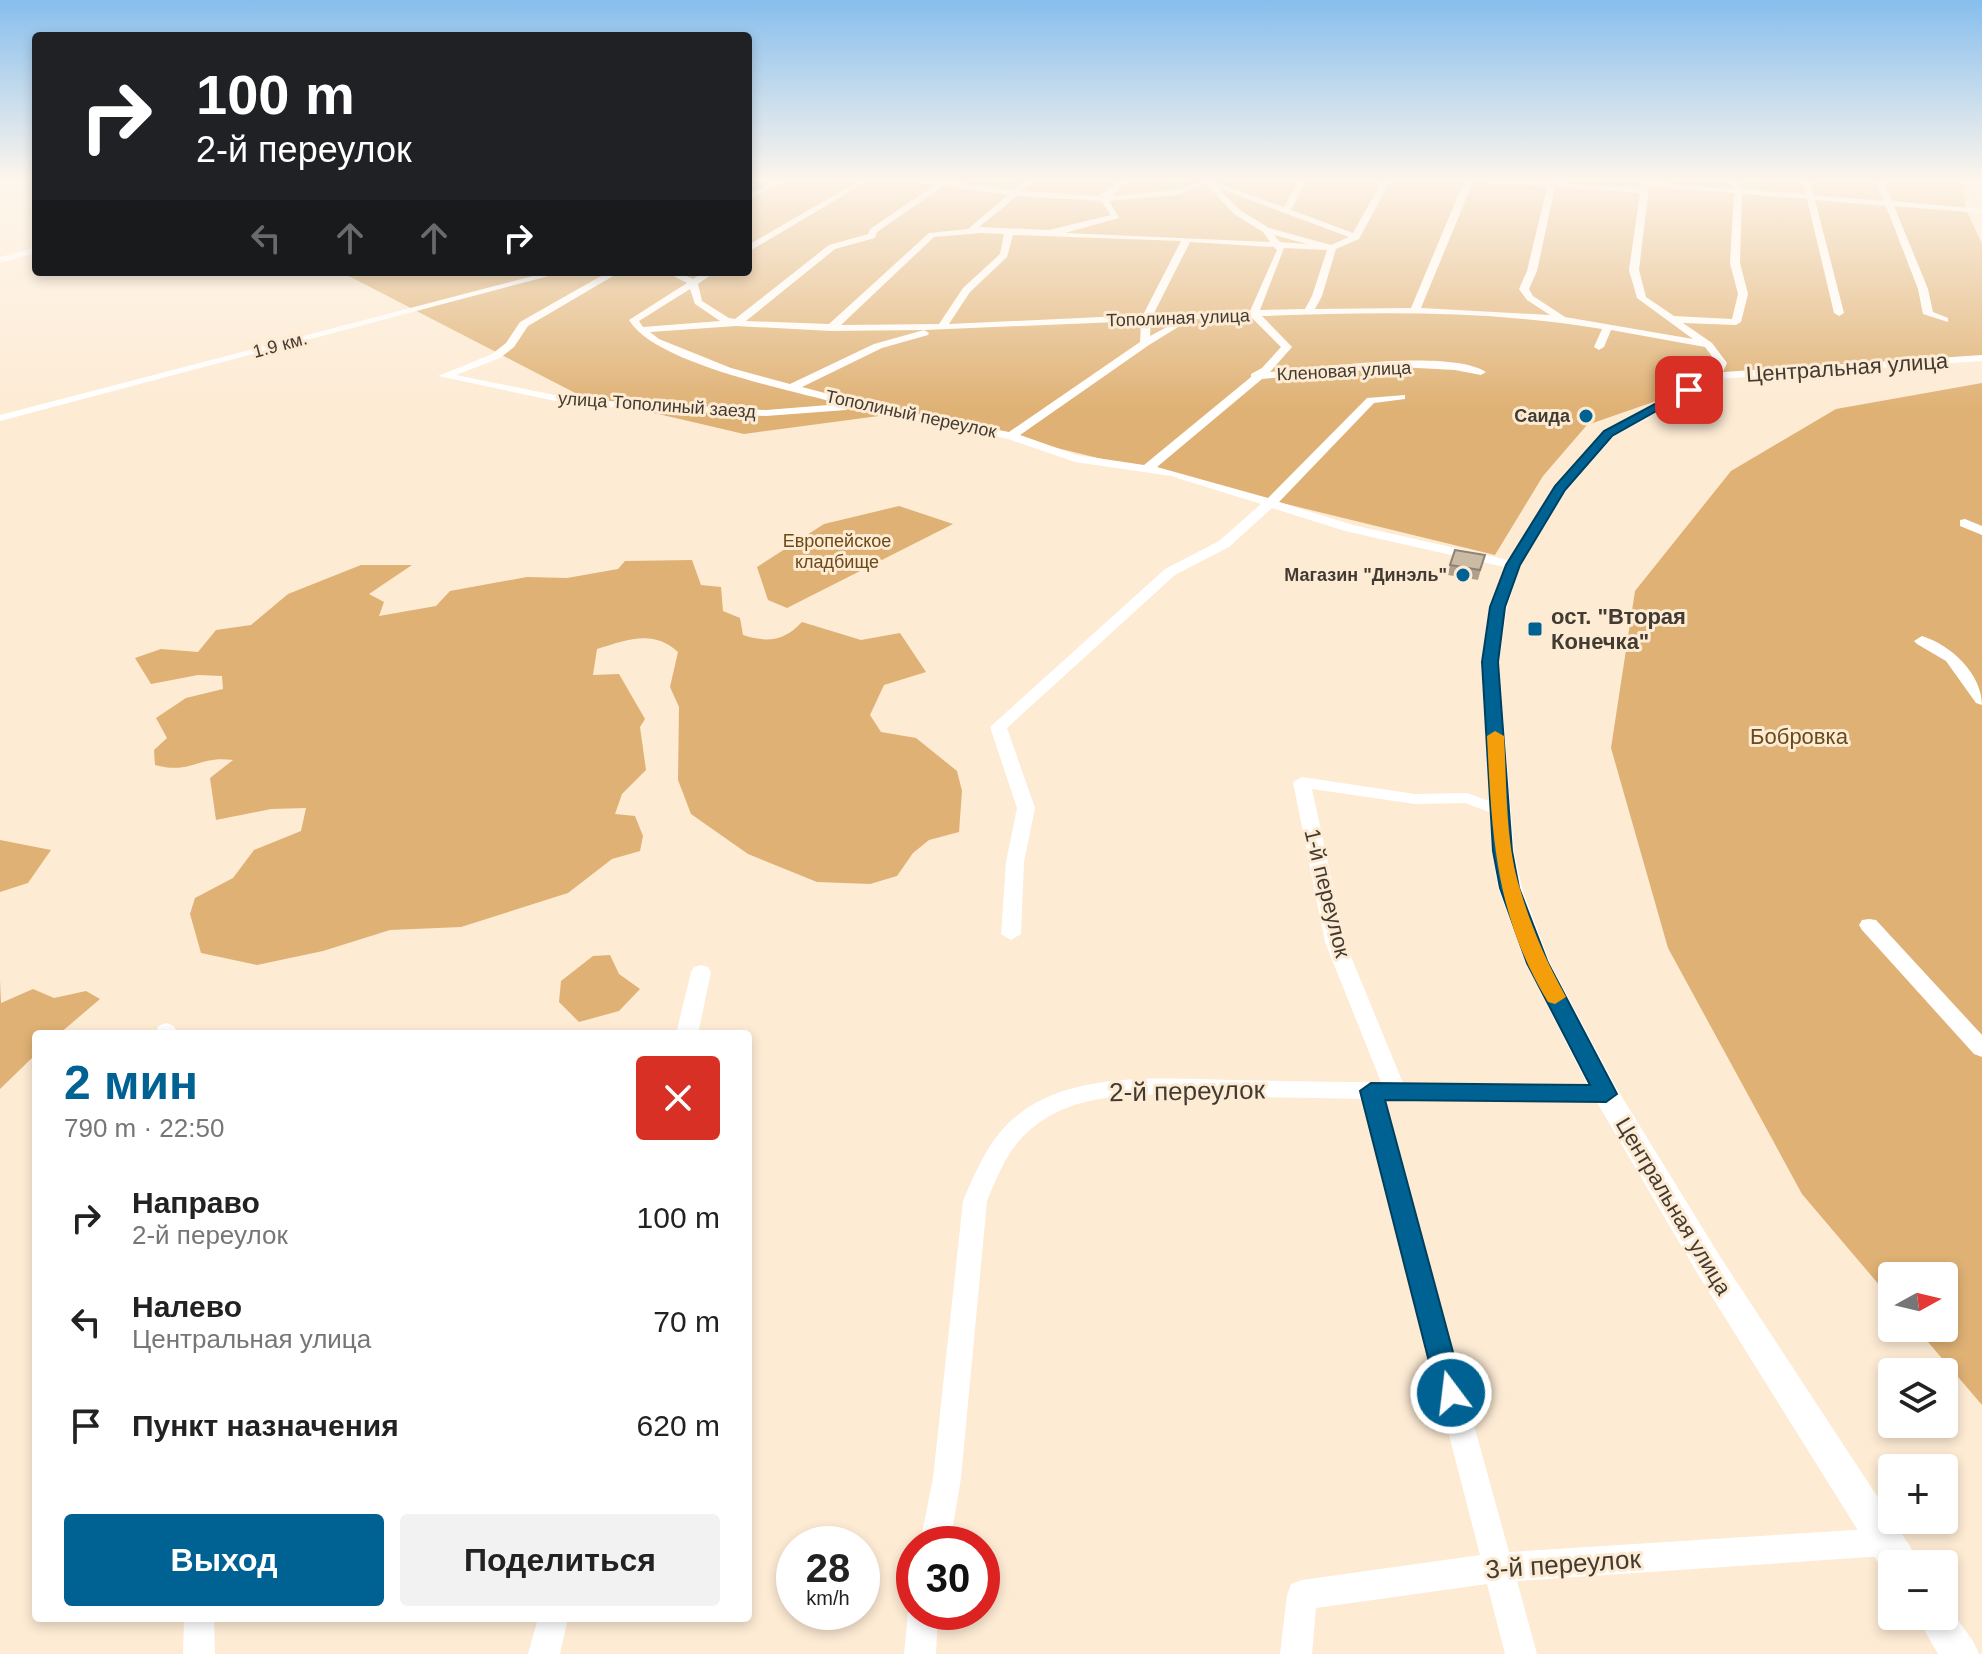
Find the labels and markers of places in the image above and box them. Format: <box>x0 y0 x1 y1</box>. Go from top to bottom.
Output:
pin <box>1655 356 1723 424</box>
place label: Саида <box>1514 406 1571 426</box>
marker: Саида <box>1577 407 1595 425</box>
place label: Магазин "Динэль" <box>1284 565 1447 585</box>
marker: Магазин "Динэль" <box>1454 566 1472 584</box>
place label: ост. "Вторая Конечка" <box>1551 604 1686 654</box>
marker: ост. "Вторая Конечка" <box>1526 620 1544 638</box>

